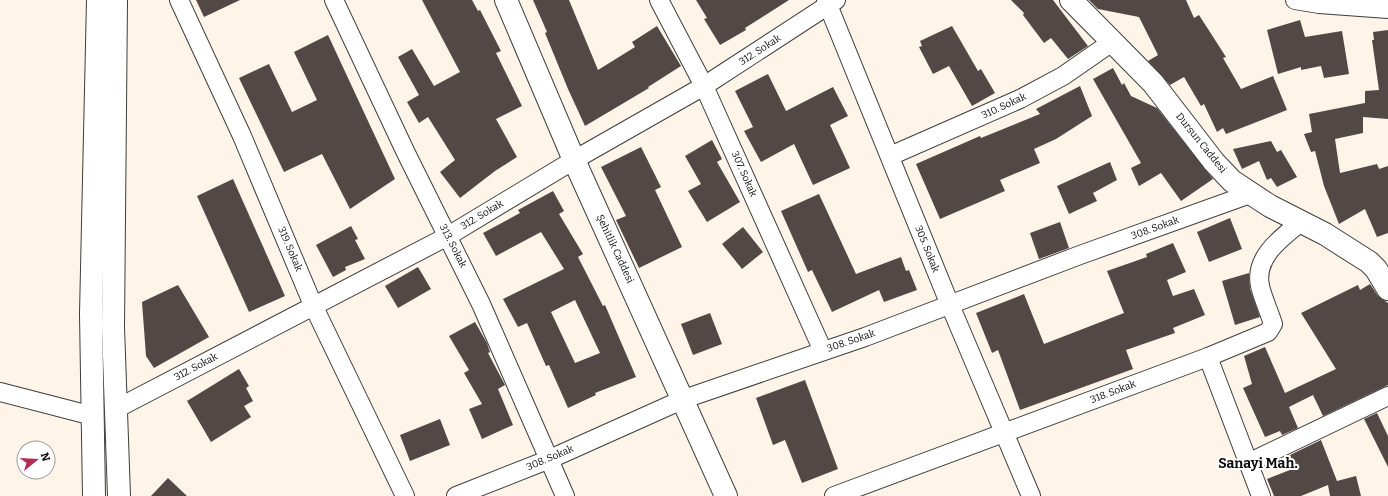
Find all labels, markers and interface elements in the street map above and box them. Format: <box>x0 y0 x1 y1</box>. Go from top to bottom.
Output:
street label: 312. Sokak <box>737 32 783 68</box>
street label: 310. Sokak <box>980 90 1029 122</box>
street label: Dursun Caddesi <box>1173 111 1229 175</box>
street label: 307. Sokak <box>729 149 759 199</box>
street label: 312. Sokak <box>459 197 506 232</box>
street label: Şehitlik Caddesi <box>594 213 636 285</box>
street label: 308. Sokak <box>1129 214 1181 242</box>
street label: 313. Sokak <box>437 222 469 270</box>
street label: 305. Sokak <box>912 224 942 274</box>
street label: 319. Sokak <box>275 225 305 273</box>
street label: 308. Sokak <box>825 327 877 355</box>
street label: 312. Sokak <box>172 350 220 383</box>
street label: 318. Sokak <box>1089 378 1138 406</box>
north arrow <box>16 440 56 480</box>
street label: 308. Sokak <box>525 443 576 473</box>
text: N <box>38 451 53 464</box>
district label: Sanayi Mah. <box>1218 455 1298 472</box>

